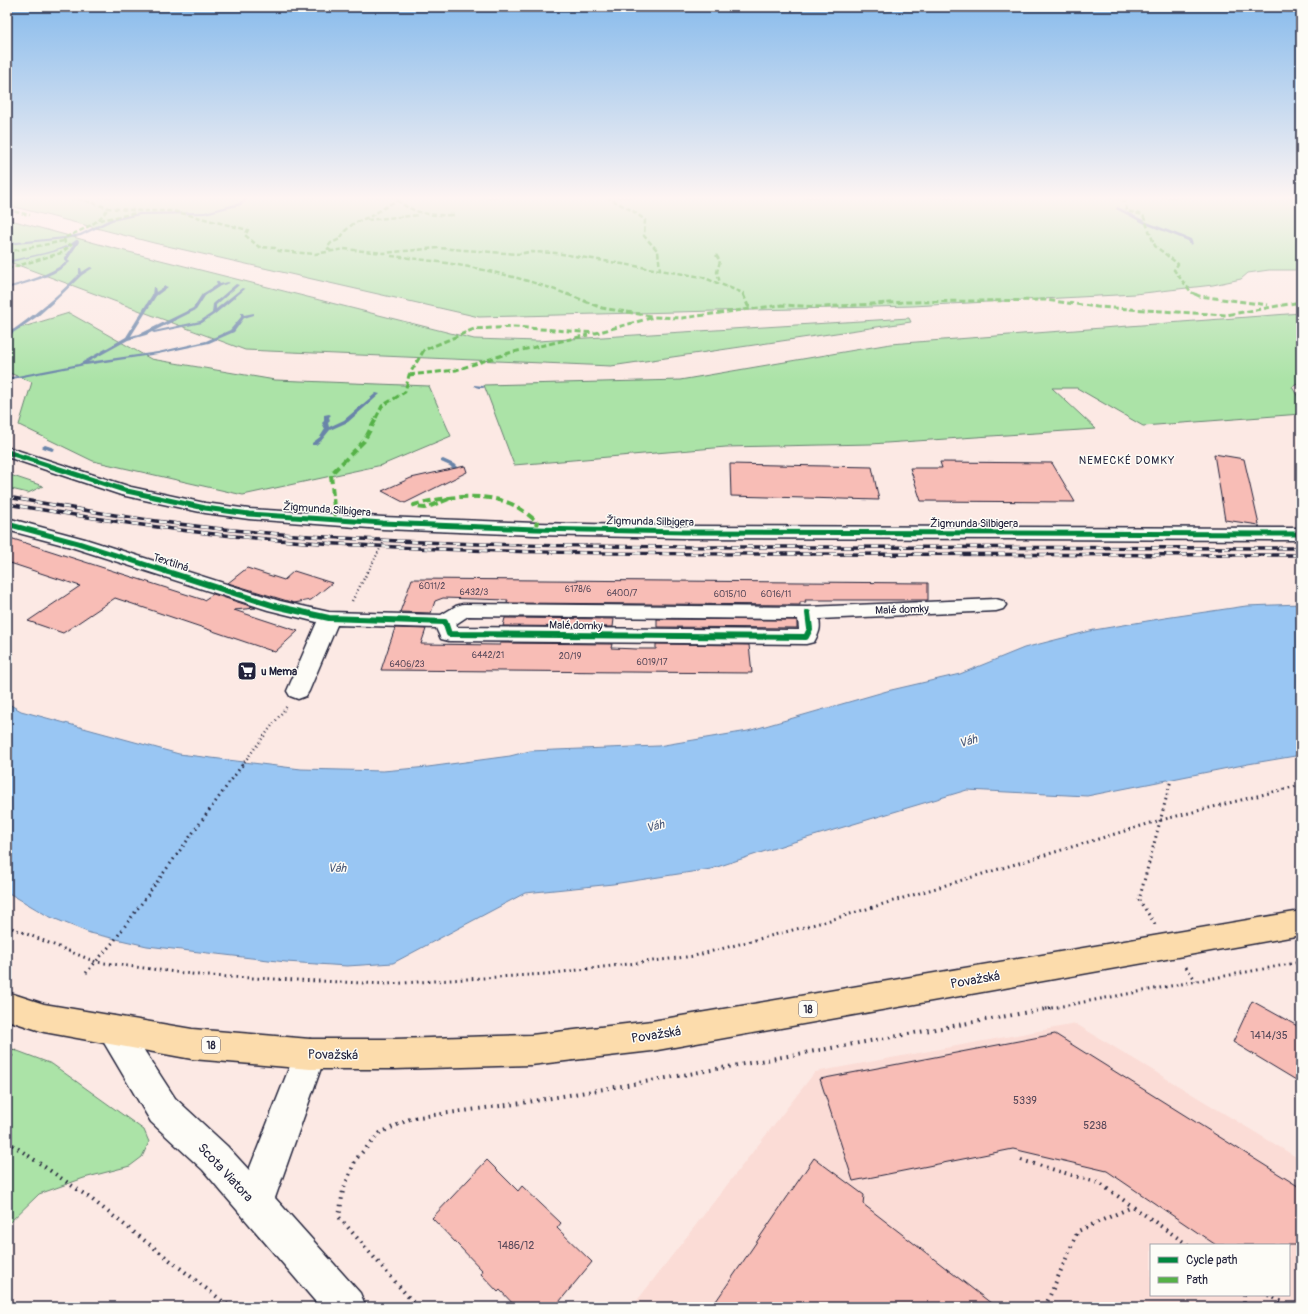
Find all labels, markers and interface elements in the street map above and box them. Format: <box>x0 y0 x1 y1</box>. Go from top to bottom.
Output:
district label: NEMECKÉ DOMKY <box>1079 454 1175 467</box>
street label: Žigmunda Silbigera <box>283 500 371 519</box>
street label: Žigmunda Silbigera <box>606 514 694 529</box>
street label: Žigmunda Silbigera <box>930 517 1018 530</box>
street label: Textilná <box>151 551 190 574</box>
house number: 6011/2 <box>419 581 445 592</box>
house number: 6178/6 <box>565 584 591 595</box>
house number: 6432/3 <box>460 587 488 598</box>
house number: 6400/7 <box>607 588 638 599</box>
house number: 6015/10 <box>714 589 746 600</box>
house number: 6016/11 <box>761 589 791 600</box>
street label: Malé domky <box>875 602 929 617</box>
street label: Malé domky <box>549 619 603 632</box>
house number: 6442/21 <box>472 650 504 661</box>
house number: 20/19 <box>559 651 582 662</box>
house number: 6019/17 <box>636 657 668 668</box>
house number: 6406/23 <box>390 659 424 670</box>
supermarket icon: u Mema <box>236 660 258 682</box>
place label: u Mema <box>261 665 297 678</box>
water label: Váh <box>957 731 980 751</box>
water label: Váh <box>644 816 667 836</box>
water label: Váh <box>328 861 348 876</box>
street label: Považská <box>949 968 1001 992</box>
road number: 18 <box>799 1001 817 1017</box>
street label: Považská <box>630 1023 682 1047</box>
house number: 1414/35 <box>1250 1029 1288 1042</box>
road number: 18 <box>202 1037 220 1053</box>
street label: Považská <box>308 1047 358 1063</box>
house number: 5339 <box>1013 1094 1037 1107</box>
house number: 5238 <box>1083 1119 1107 1132</box>
street label: Scota Viatora <box>194 1140 256 1205</box>
house number: 1486/12 <box>497 1239 535 1252</box>
legend <box>1150 1244 1290 1296</box>
text: Cycle path <box>1186 1253 1238 1268</box>
text: Path <box>1186 1273 1208 1288</box>

